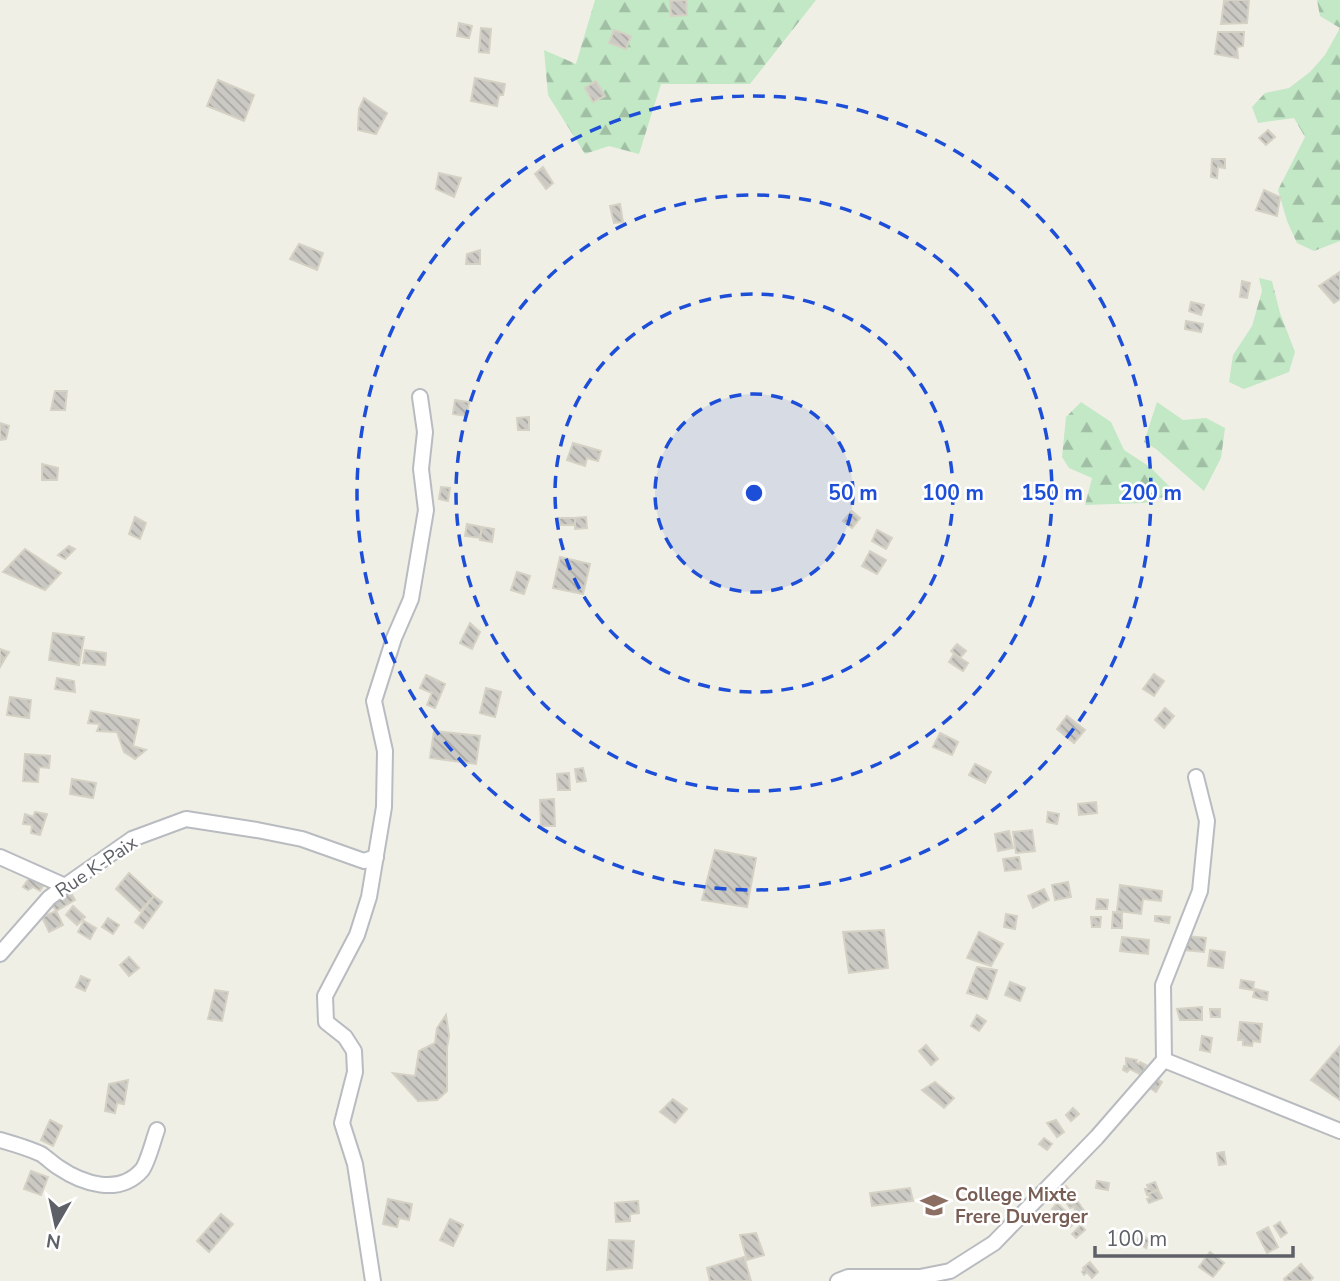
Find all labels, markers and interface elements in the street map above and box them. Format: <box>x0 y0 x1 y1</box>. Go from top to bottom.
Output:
text: 50 m <box>828 479 878 507</box>
text: 100 m <box>922 479 984 507</box>
text: 150 m <box>1021 479 1083 507</box>
text: 200 m <box>1120 479 1182 507</box>
centre of rings <box>742 481 766 505</box>
street label: Rue K-Paix <box>50 830 143 904</box>
place label: College Mixte Frere Duverger <box>955 1182 1088 1230</box>
north arrow <box>21 1190 91 1260</box>
school or university icon: College Mixte Frere Duverger <box>919 1190 949 1220</box>
scale bar <box>1095 1214 1293 1258</box>
text: 100 m <box>1106 1225 1167 1253</box>
text: N <box>44 1227 63 1255</box>

